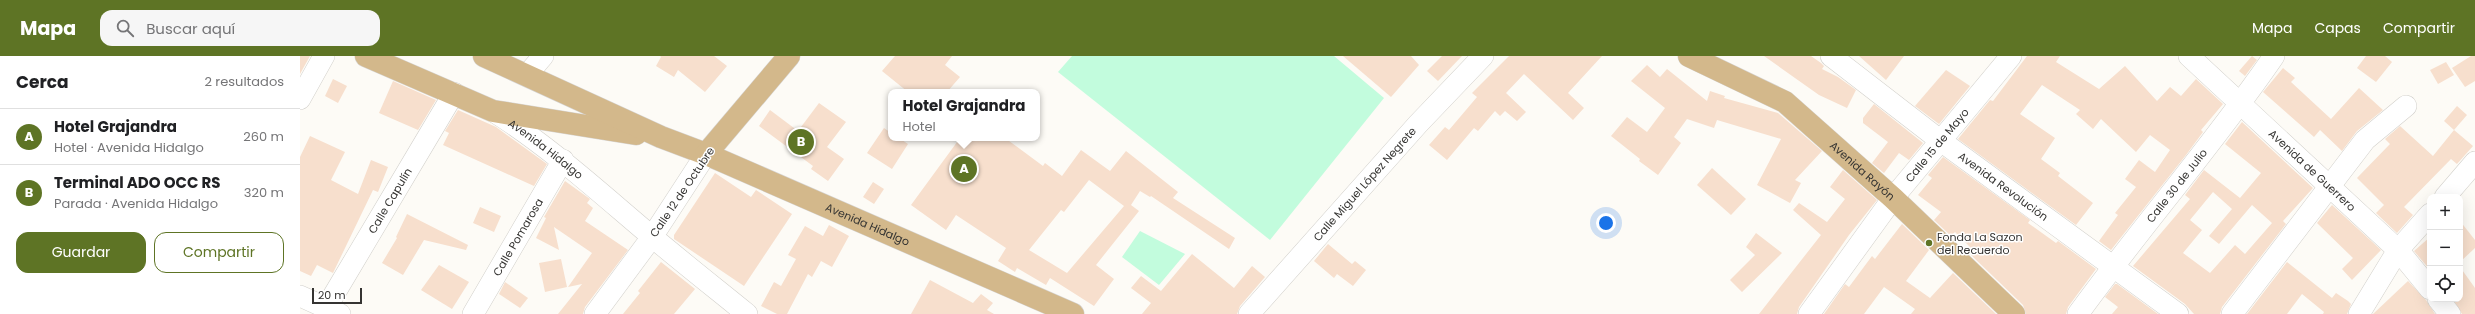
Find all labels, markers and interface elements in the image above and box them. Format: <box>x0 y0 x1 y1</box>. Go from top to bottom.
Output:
search box <box>100 10 380 46</box>
text: Mapa <box>20 15 76 42</box>
icon: search <box>114 17 136 39</box>
text: Buscar aquí <box>146 18 235 39</box>
text: Mapa <box>2252 18 2292 38</box>
text: Capas <box>2314 18 2361 38</box>
text: Compartir <box>2383 18 2455 38</box>
text: Cerca <box>16 70 69 94</box>
text: 2 resultados <box>204 72 284 91</box>
popup <box>888 89 1040 141</box>
text: Hotel Grajandra <box>903 95 1026 116</box>
street label: Calle 15 de Mayo <box>1901 105 1972 186</box>
street label: Avenida Hidalgo <box>505 115 587 183</box>
text: Hotel Grajandra <box>54 116 177 137</box>
text: Hotel <box>903 117 936 136</box>
street label: Calle Miguel López Negrete <box>1309 123 1420 245</box>
street label: Avenida de Guerrero <box>2265 126 2359 215</box>
text: A <box>24 127 34 146</box>
text: 260 m <box>243 127 284 146</box>
pin: B <box>788 127 814 157</box>
street label: Avenida Rayón <box>1826 137 1899 204</box>
text: Hotel · Avenida Hidalgo <box>54 138 204 157</box>
street label: Calle 12 de Octubre <box>646 144 718 240</box>
street label: Calle 30 de Julio <box>2143 145 2211 226</box>
street label: Avenida Revolución <box>1955 148 2052 225</box>
pin: A <box>951 154 977 184</box>
street label: Calle Capulín <box>364 165 416 236</box>
text: Terminal ADO OCC RS <box>54 172 221 193</box>
text: B <box>25 183 33 202</box>
text: 320 m <box>244 183 284 202</box>
text: Parada · Avenida Hidalgo <box>54 194 218 213</box>
map controls <box>2427 194 2463 302</box>
button: + <box>2427 194 2463 230</box>
street label: Calle Pomarosa <box>489 195 547 279</box>
street label: Avenida Hidalgo <box>823 199 912 250</box>
your location <box>1596 213 1616 233</box>
place label: Fonda La Sazon del Recuerdo <box>1937 229 2023 258</box>
button: − <box>2427 230 2463 266</box>
button: Guardar <box>16 232 146 273</box>
button: Compartir <box>154 232 284 273</box>
marker: Fonda La Sazon del Recuerdo <box>1924 238 1934 248</box>
button: locate <box>2427 266 2463 302</box>
scale bar <box>312 286 362 305</box>
text: 20 m <box>318 287 346 303</box>

